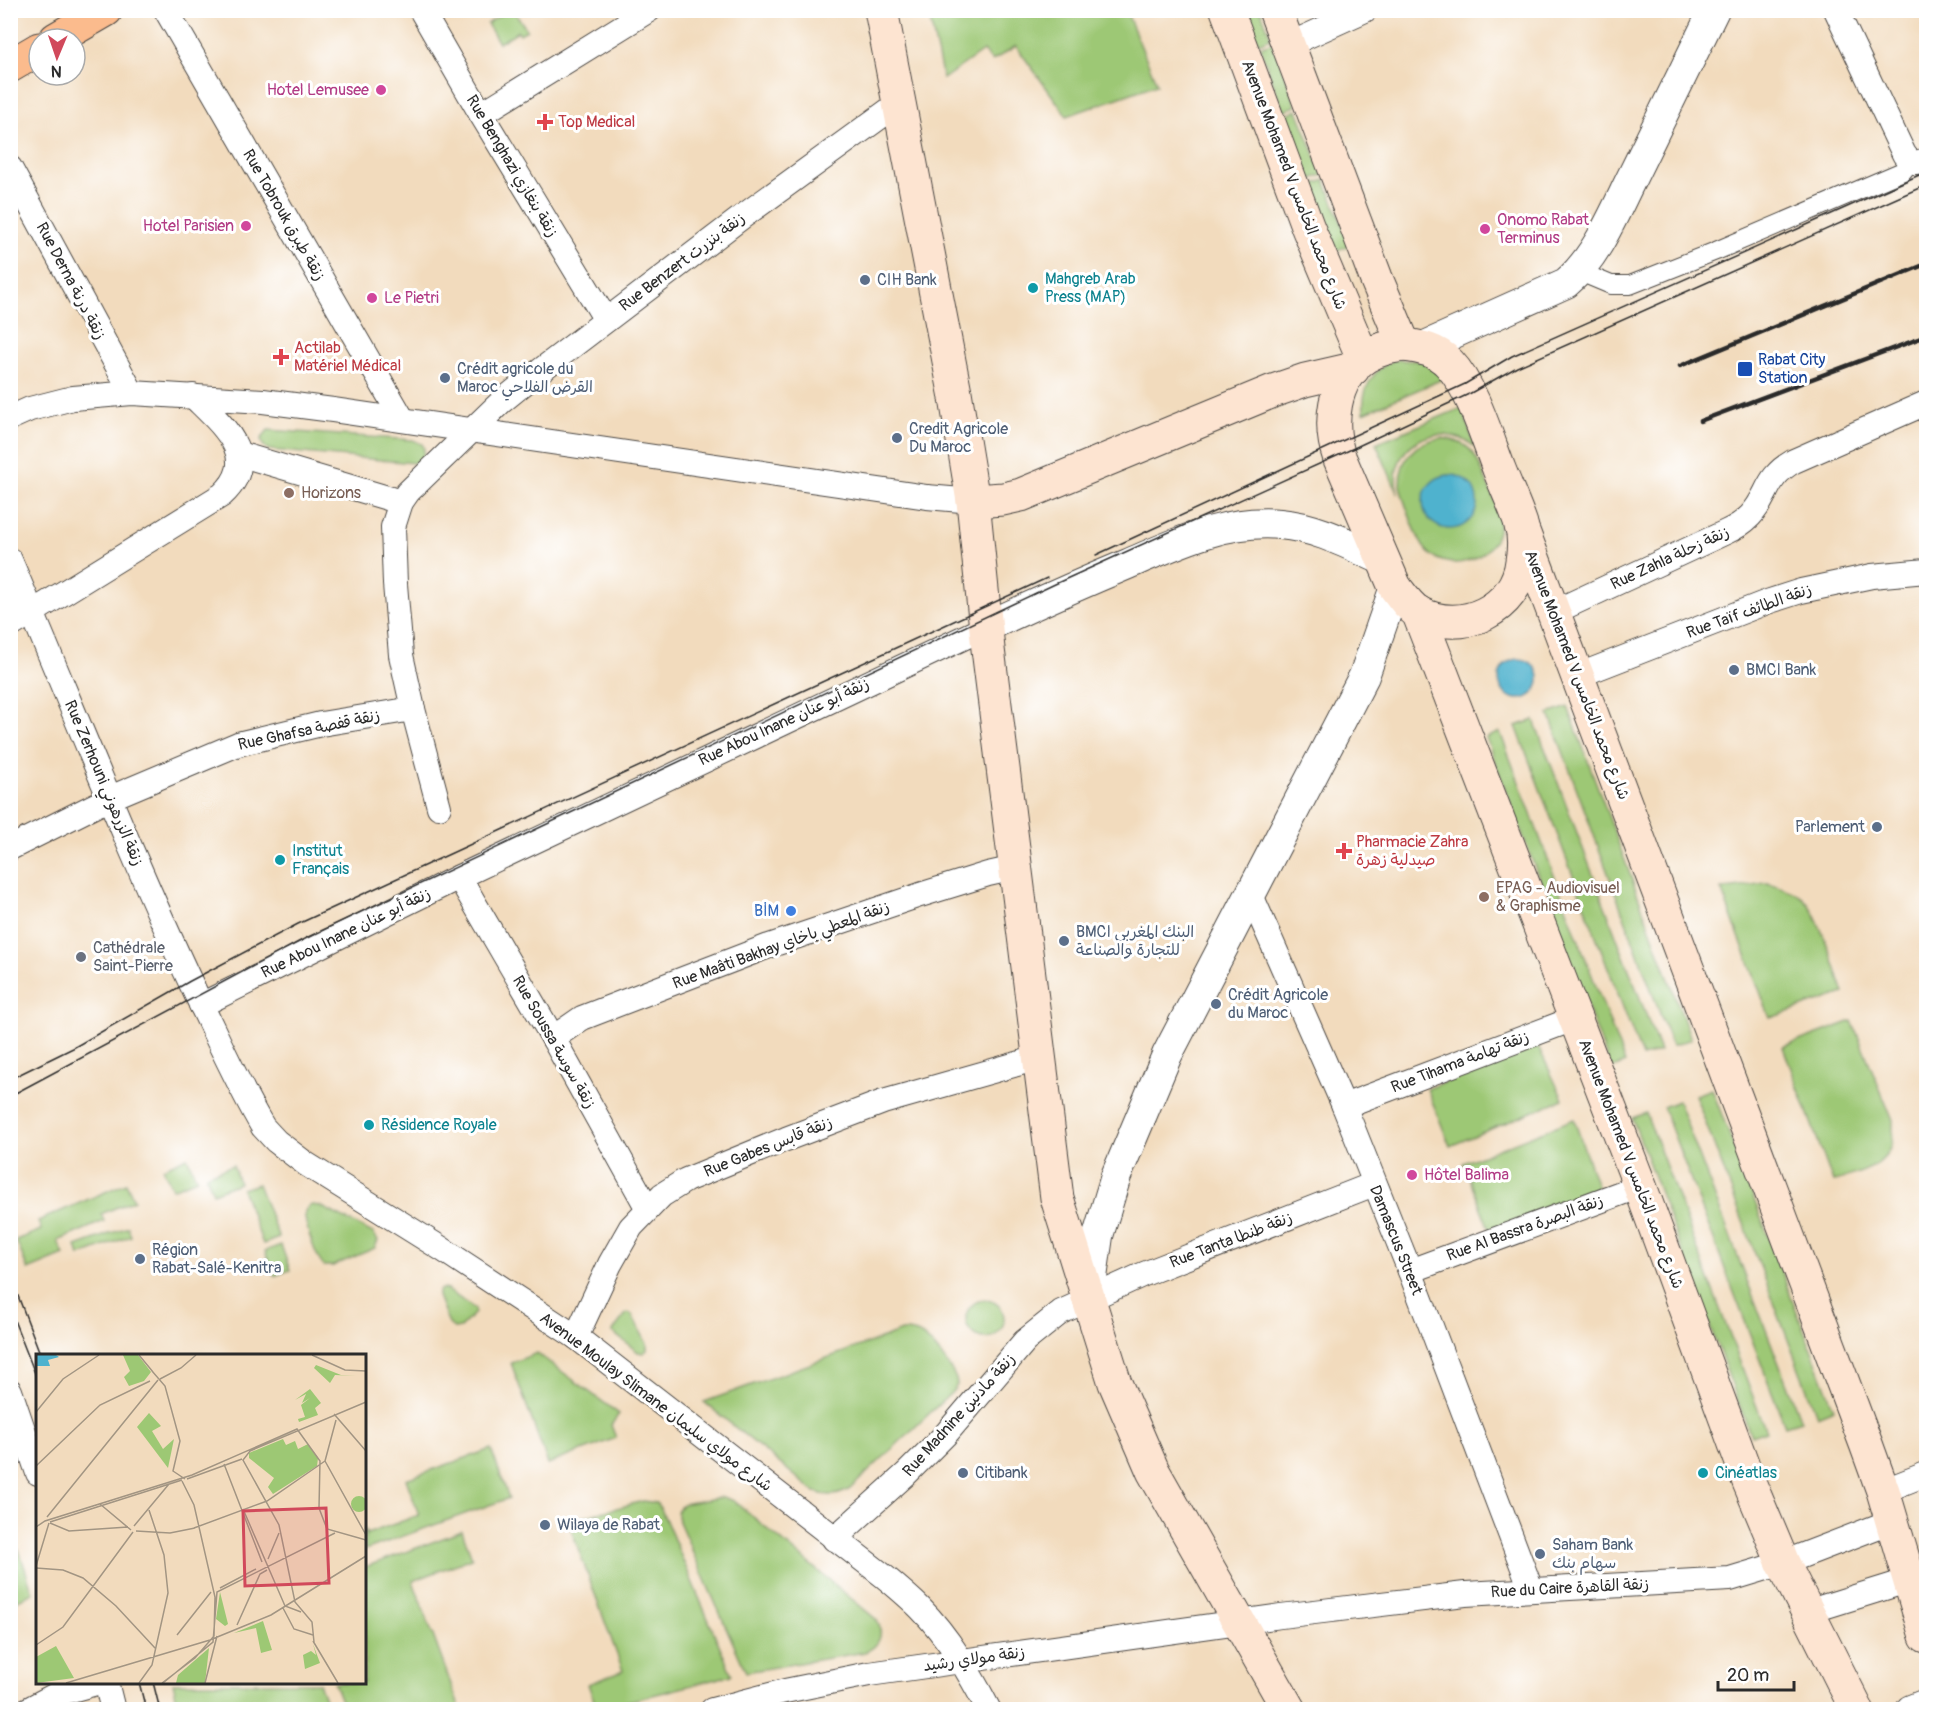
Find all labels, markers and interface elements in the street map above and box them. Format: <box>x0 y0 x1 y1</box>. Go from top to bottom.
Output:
north arrow <box>27 27 87 87</box>
street label: Avenue Mohamed V شارع محمد الخامس <box>1236 57 1351 313</box>
text: N <box>51 61 62 81</box>
place label: Hotel Lemusee <box>267 80 369 100</box>
marker: Hotel Lemusee <box>374 83 388 97</box>
street label: Rue Benghazi زنقة بنغازي <box>461 91 562 241</box>
place label: Top Medical <box>558 112 635 132</box>
marker: Top Medical <box>536 113 554 131</box>
street label: Rue Tobrouk زنقة طبرق <box>238 146 330 284</box>
street label: Rue Benzert زنقة بنزرت <box>615 208 749 316</box>
place label: Onomo Rabat Terminus <box>1497 210 1589 248</box>
place label: Hotel Parisien <box>143 216 234 236</box>
street label: Rue Derna زنقة درنة <box>32 219 110 343</box>
marker: Hotel Parisien <box>239 219 253 233</box>
marker: Onomo Rabat Terminus <box>1478 222 1492 236</box>
place label: Mahgreb Arab Press (MAP) <box>1045 269 1136 307</box>
place label: CIH Bank <box>877 270 937 290</box>
marker: CIH Bank <box>858 273 872 287</box>
marker: Mahgreb Arab Press (MAP) <box>1026 281 1040 295</box>
place label: Le Pietri <box>384 288 439 308</box>
marker: Le Pietri <box>365 291 379 305</box>
place label: Actilab Matériel Médical <box>294 338 401 376</box>
marker: Actilab Matériel Médical <box>272 348 290 366</box>
place label: Rabat City Station <box>1758 350 1826 388</box>
place label: Crédit agricole du Maroc القرض الفلاحي <box>457 359 593 401</box>
marker: Rabat City Station <box>1736 360 1754 378</box>
marker: Crédit agricole du Maroc القرض الفلاحي <box>438 371 452 385</box>
place label: Credit Agricole Du Maroc <box>909 419 1008 457</box>
marker: Credit Agricole Du Maroc <box>890 431 904 445</box>
place label: Horizons <box>301 483 361 503</box>
marker: Horizons <box>282 486 296 500</box>
street label: Rue Zahla زنقة زحلة <box>1607 522 1733 594</box>
street label: Avenue Mohamed V شارع محمد الخامس <box>1519 547 1634 803</box>
street label: Rue Taïf زنقة الطائف <box>1684 579 1814 643</box>
place label: BMCI Bank <box>1746 660 1817 680</box>
marker: BMCI Bank <box>1727 663 1741 677</box>
street label: Rue Abou Inane زنقة أبو عنان <box>695 674 873 770</box>
street label: Rue Zerhouni زنقة الزرهوني <box>56 697 148 870</box>
street label: Rue Ghafsa زنقة قفصة <box>236 705 382 755</box>
place label: Parlement <box>1795 817 1866 837</box>
marker: Parlement <box>1870 820 1884 834</box>
place label: Pharmacie Zahra صيدلية زهرة <box>1356 832 1468 870</box>
place label: Institut Français <box>292 841 349 879</box>
marker: Pharmacie Zahra صيدلية زهرة <box>1337 844 1351 858</box>
marker: Institut Français <box>273 853 287 867</box>
place label: EPAG - Audiovisuel & Graphisme <box>1496 878 1620 916</box>
street label: Rue Abou Inane زنقة أبو عنان <box>258 883 434 983</box>
marker: EPAG - Audiovisuel & Graphisme <box>1477 890 1491 904</box>
street label: Rue Maâti Bakhay زنقة المعطي باخاي <box>670 896 893 997</box>
place label: BİM <box>754 901 779 921</box>
marker: BİM <box>784 904 798 918</box>
place label: BMCI البنك المغربي للتجارة والصناعة <box>1076 922 1194 960</box>
marker: BMCI البنك المغربي للتجارة والصناعة <box>1057 934 1071 948</box>
place label: Cathédrale Saint-Pierre <box>93 938 173 976</box>
marker: Cathédrale Saint-Pierre <box>74 950 88 964</box>
street label: Rue Soussa زنقة سوسة <box>508 972 600 1112</box>
place label: Crédit Agricole du Maroc <box>1228 985 1328 1023</box>
marker: Crédit Agricole du Maroc <box>1209 997 1223 1011</box>
street label: Rue Tihama زنقة تهامة <box>1388 1026 1532 1098</box>
street label: Avenue Mohamed V شارع محمد الخامس <box>1573 1036 1688 1292</box>
street label: Rue Gabes زنقة قابس <box>701 1112 835 1182</box>
place label: Résidence Royale <box>381 1115 497 1135</box>
marker: Résidence Royale <box>362 1118 376 1132</box>
place label: Hôtel Balima <box>1424 1165 1509 1185</box>
marker: Hôtel Balima <box>1405 1168 1419 1182</box>
street label: Damascus Street <box>1365 1182 1427 1298</box>
street label: Rue Al Bassra زنقة البصرة <box>1444 1190 1606 1266</box>
street label: Rue Tanta زنقة طنطا <box>1167 1207 1295 1273</box>
place label: Région Rabat-Salé-Kenitra <box>152 1240 281 1278</box>
marker: Région Rabat-Salé-Kenitra <box>133 1252 147 1266</box>
street label: Avenue Moulay Slimane شارع مولاي سليمان <box>535 1308 776 1497</box>
street label: Rue Madnine زنقة مادنين <box>898 1349 1020 1481</box>
inset map <box>36 1354 366 1684</box>
place label: Citibank <box>975 1463 1028 1483</box>
place label: Cinéatlas <box>1715 1463 1777 1483</box>
marker: Citibank <box>956 1466 970 1480</box>
marker: Cinéatlas <box>1696 1466 1710 1480</box>
place label: Wilaya de Rabat <box>557 1515 660 1535</box>
marker: Wilaya de Rabat <box>538 1518 552 1532</box>
place label: Saham Bank سهام بنك <box>1552 1535 1633 1575</box>
marker: Saham Bank سهام بنك <box>1533 1547 1547 1561</box>
street label: Rue du Caire زنقة القاهرة <box>1490 1574 1650 1602</box>
street label: زنقة مولاي رشيد <box>922 1642 1026 1677</box>
scale bar <box>1718 1654 1794 1692</box>
text: 20 m <box>1727 1664 1769 1687</box>

